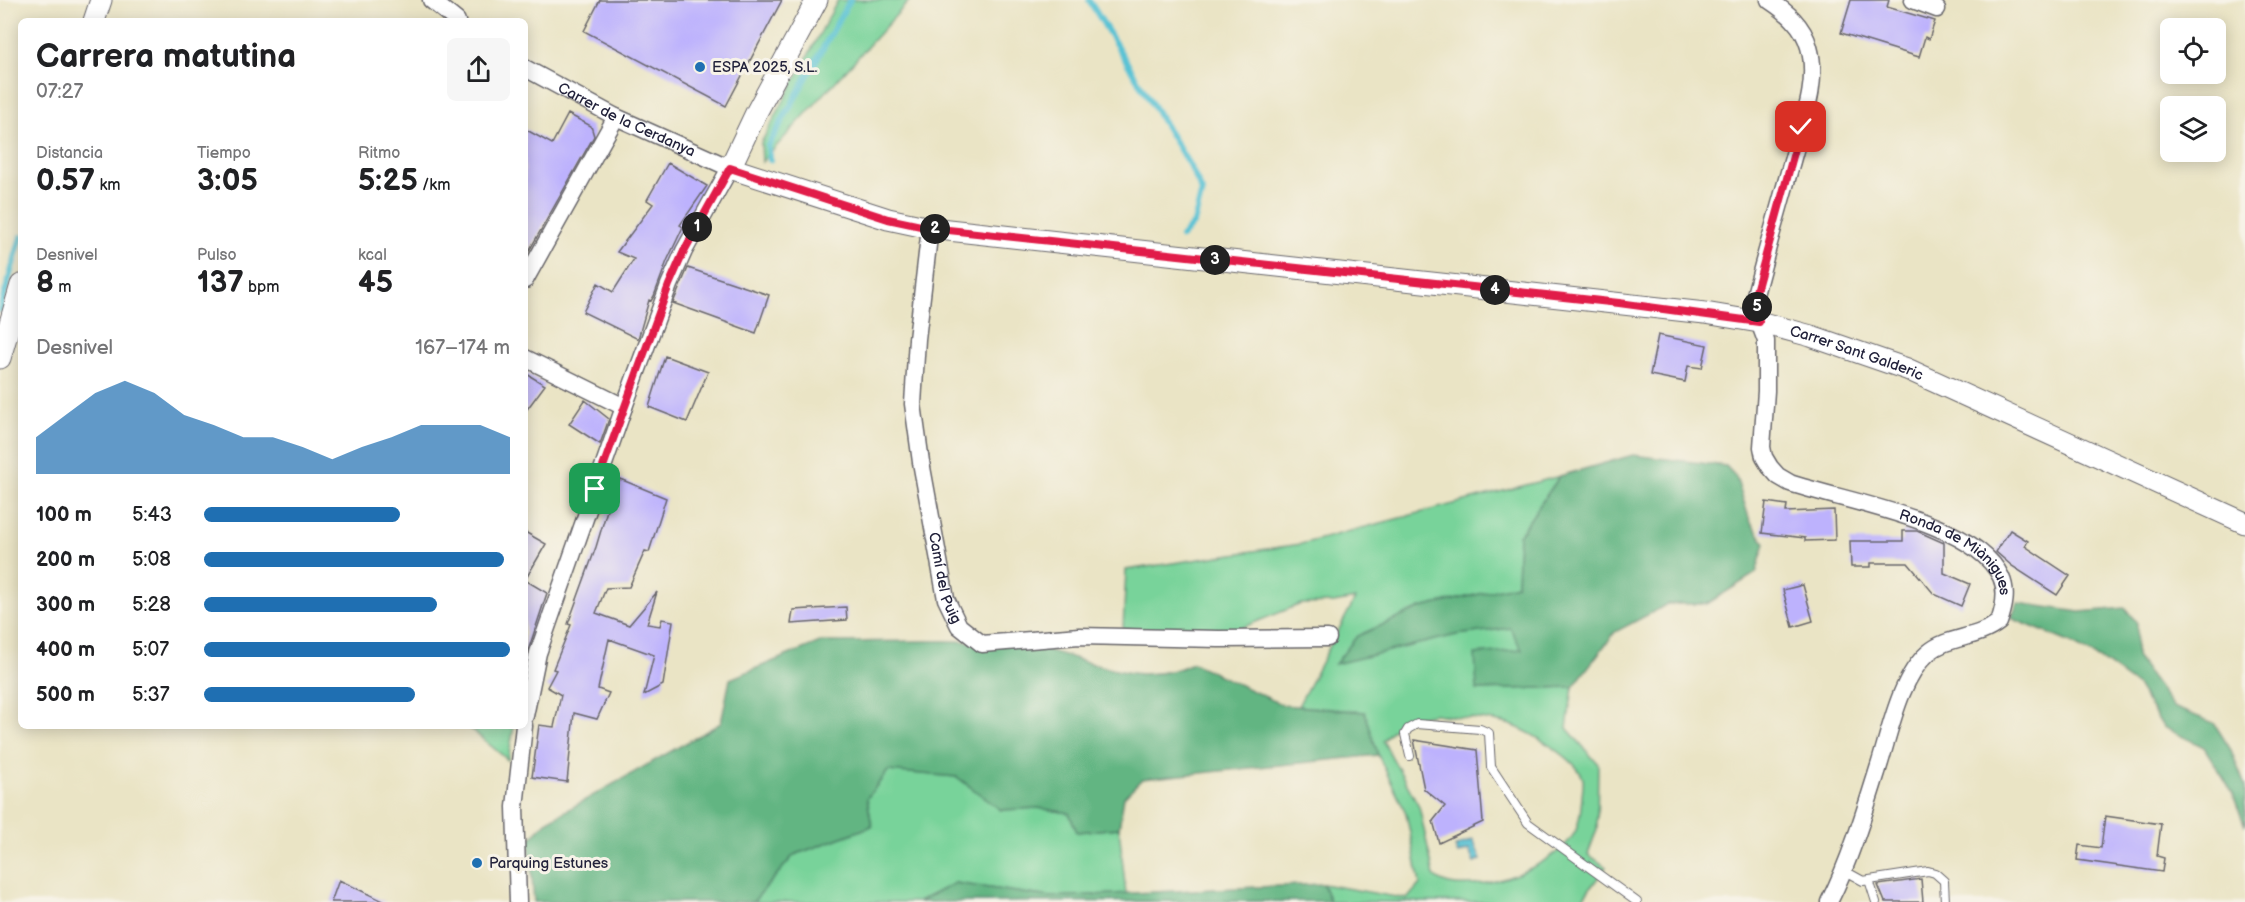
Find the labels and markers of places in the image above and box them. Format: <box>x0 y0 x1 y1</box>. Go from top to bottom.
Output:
place label: ESPA 2025, S.L. <box>712 58 818 77</box>
marker: ESPA 2025, S.L. <box>693 60 707 74</box>
pin <box>1775 101 1826 152</box>
pin: 1 <box>682 212 712 242</box>
pin: 2 <box>920 214 950 244</box>
pin: 3 <box>1200 245 1230 275</box>
pin: 4 <box>1480 275 1510 305</box>
pin: 5 <box>1742 292 1772 322</box>
pin <box>569 463 620 514</box>
place label: Parquing Estunes <box>489 854 609 873</box>
marker: Parquing Estunes <box>470 856 484 870</box>

